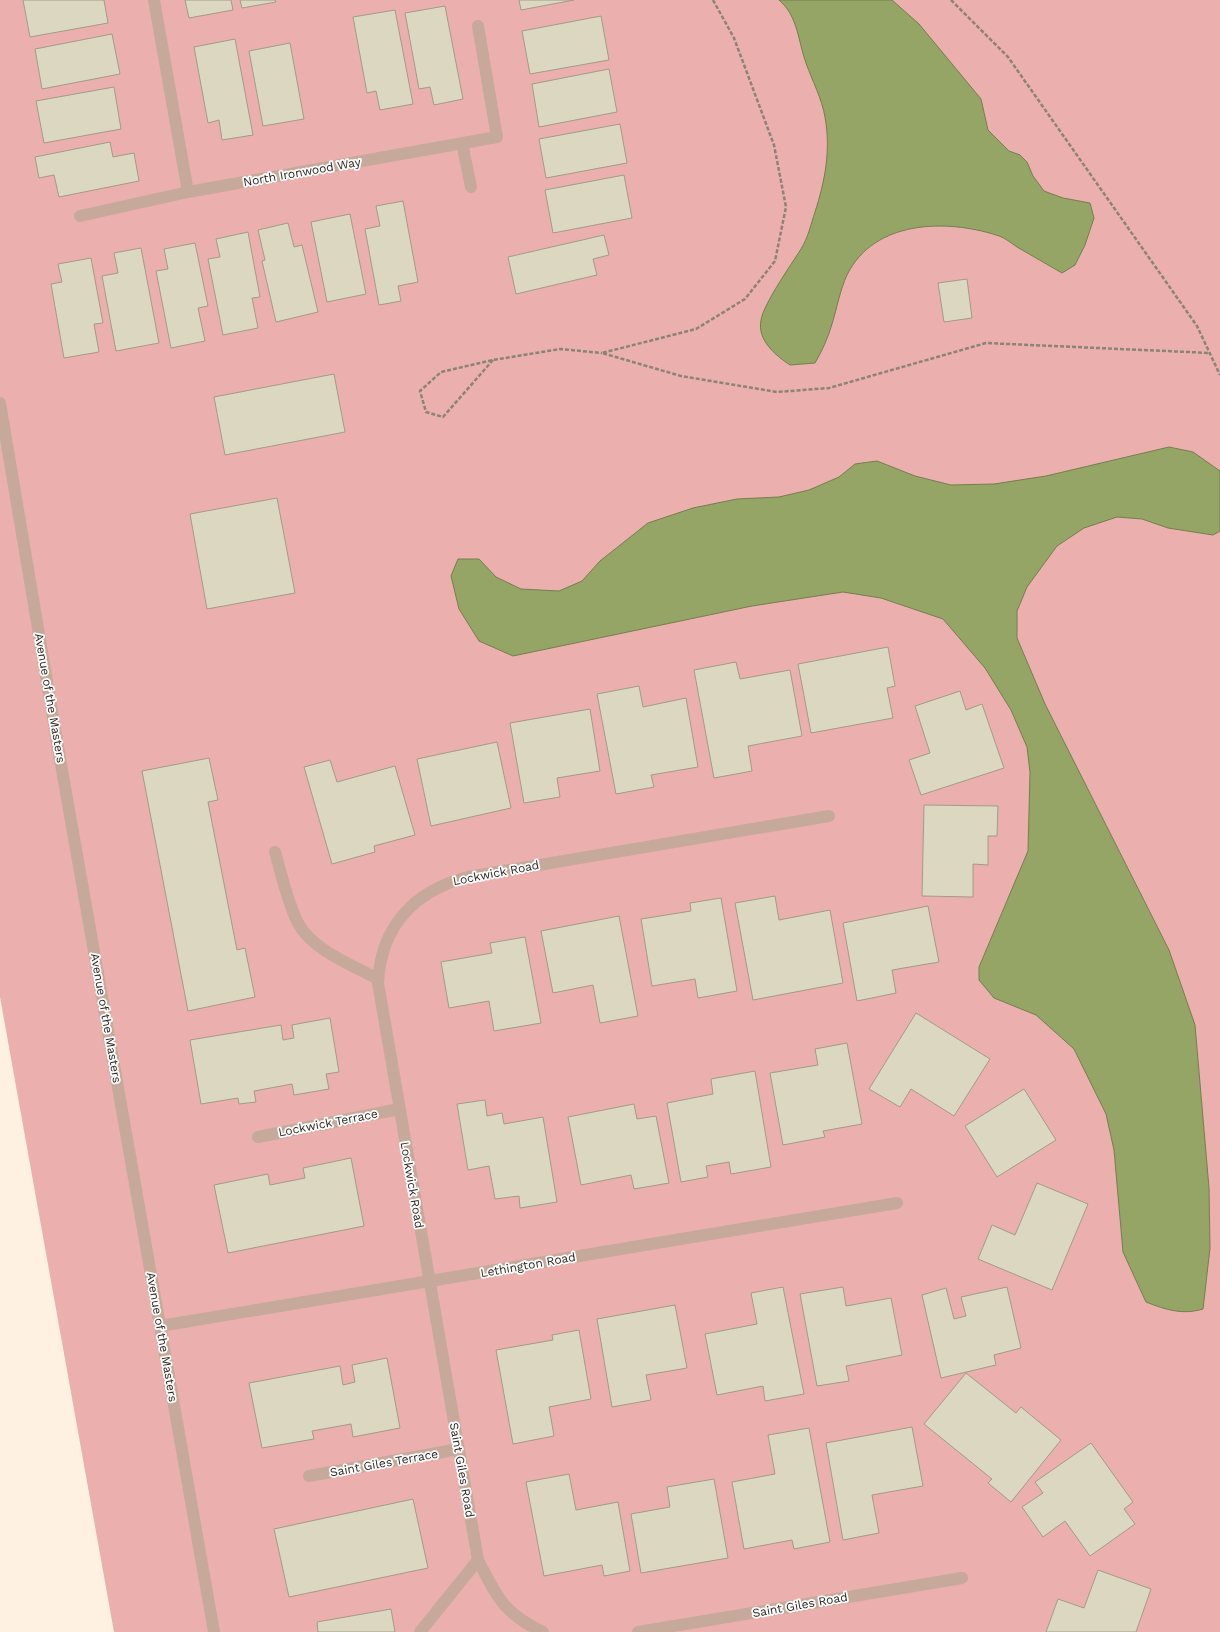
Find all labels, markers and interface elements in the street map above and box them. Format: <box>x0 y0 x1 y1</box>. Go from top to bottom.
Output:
street label: North Ironwood Way <box>242 155 363 189</box>
street label: Avenue of the Masters <box>32 632 68 764</box>
street label: Lockwick Road <box>452 858 540 888</box>
street label: Avenue of the Masters <box>88 952 124 1084</box>
street label: Lockwick Terrace <box>277 1106 379 1139</box>
street label: Lockwick Road <box>398 1141 426 1229</box>
street label: Lethington Road <box>479 1250 577 1280</box>
street label: Avenue of the Masters <box>144 1271 180 1403</box>
street label: Saint Giles Road <box>447 1421 477 1519</box>
street label: Saint Giles Terrace <box>329 1447 439 1479</box>
street label: Saint Giles Road <box>751 1590 849 1620</box>

